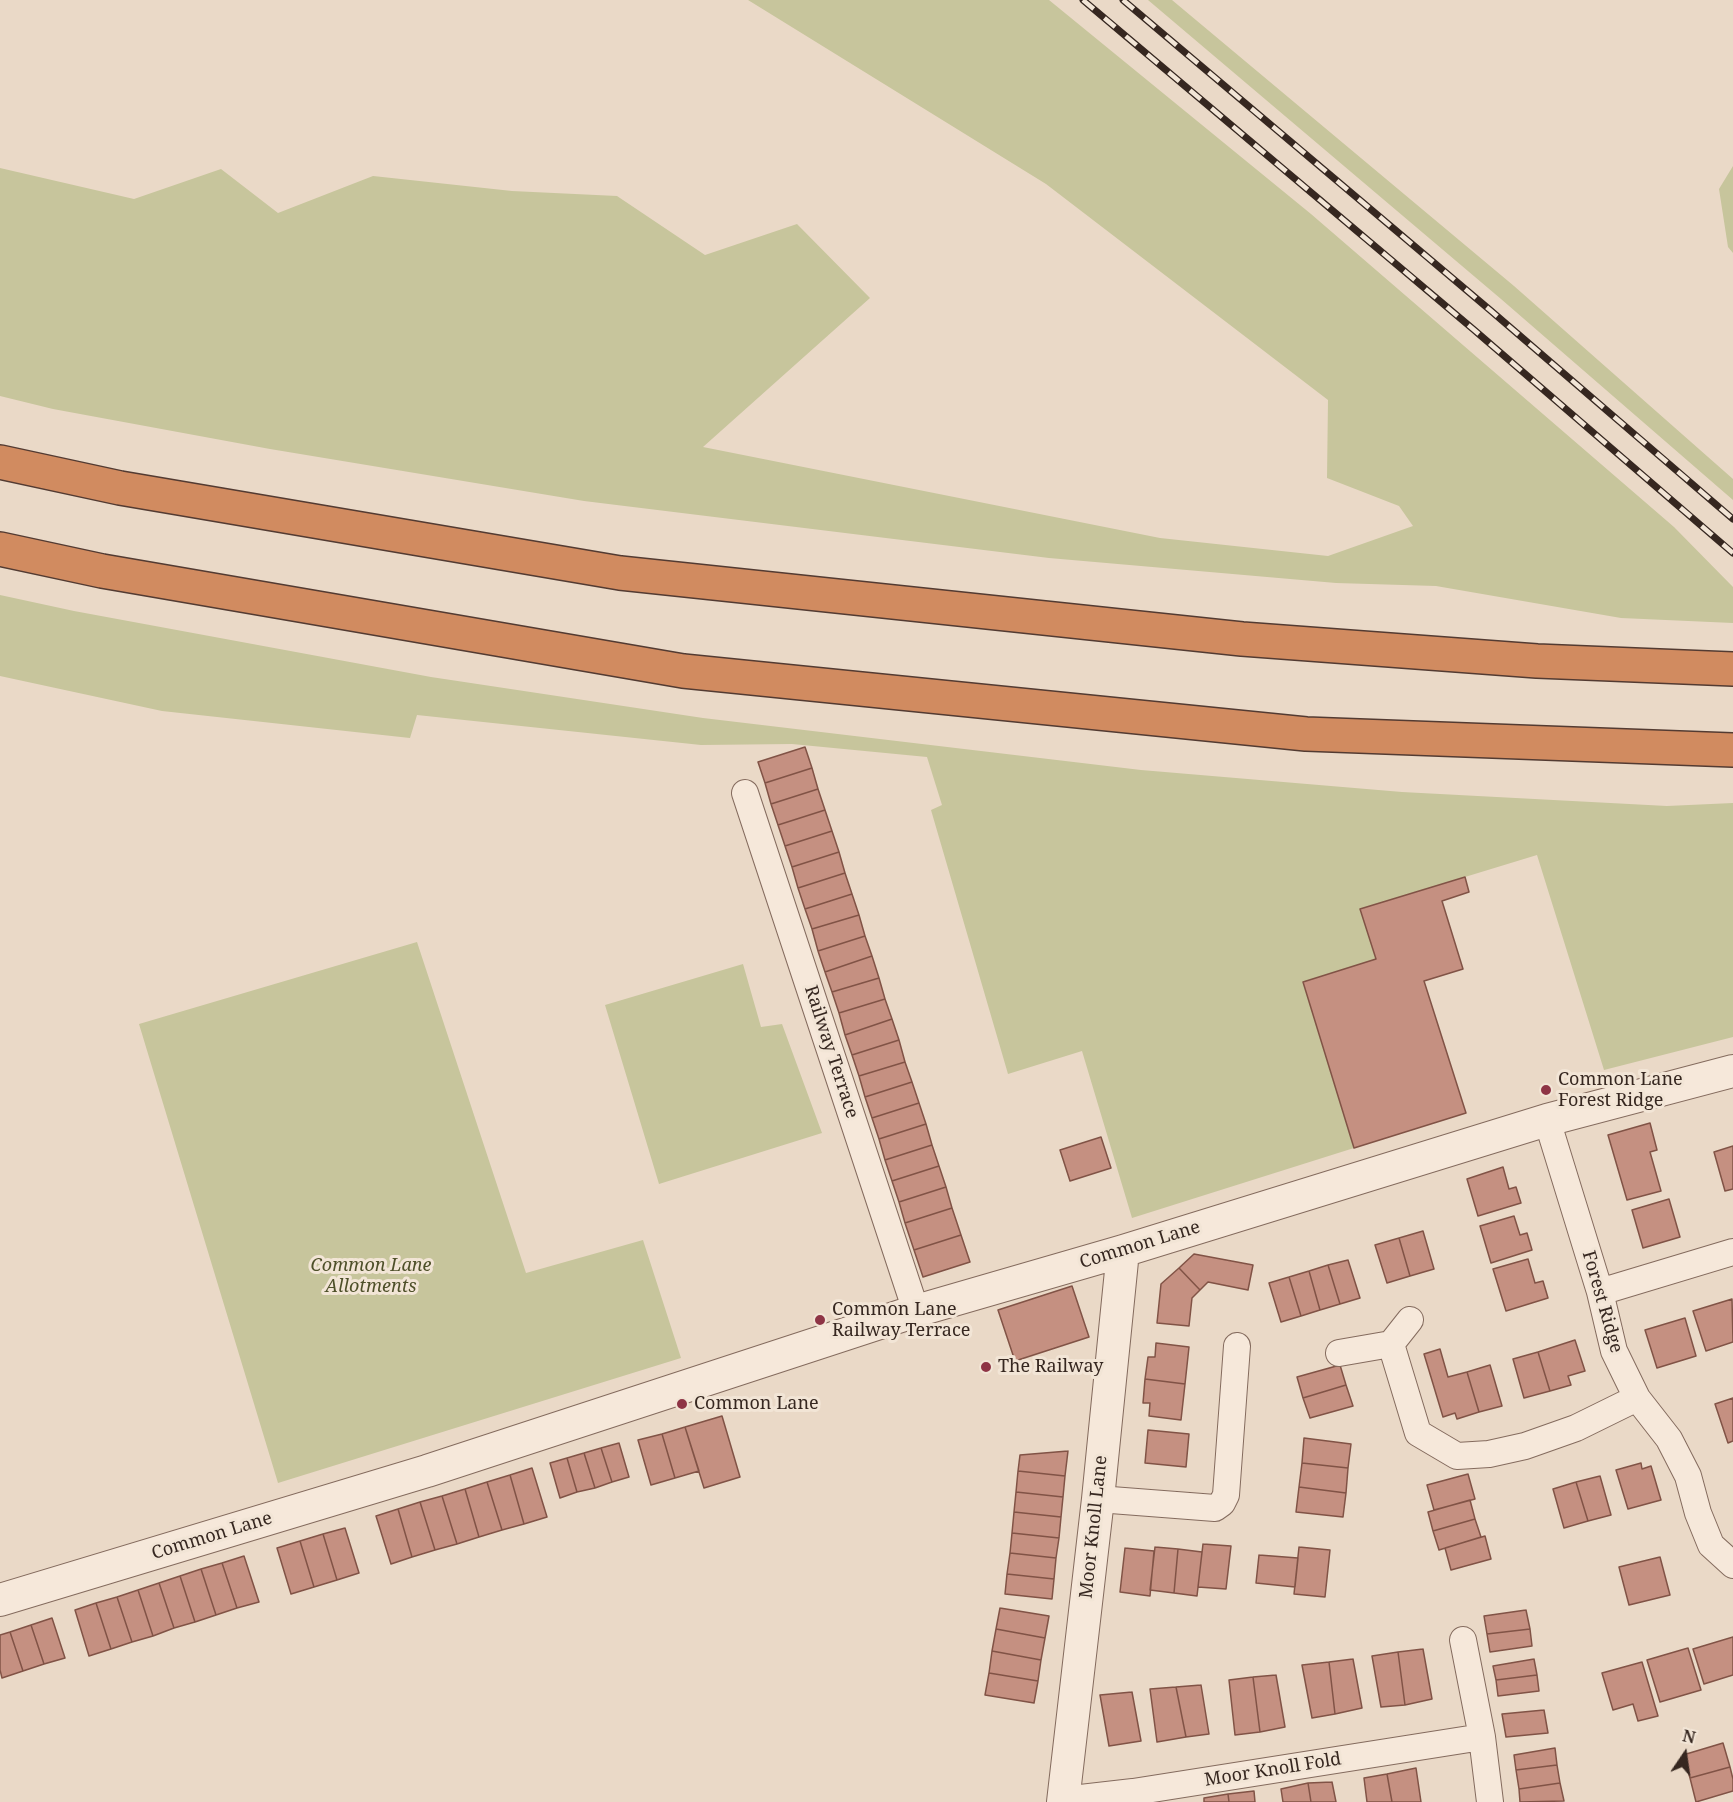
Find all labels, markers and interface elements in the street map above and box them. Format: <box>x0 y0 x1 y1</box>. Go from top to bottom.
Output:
street label: Railway Terrace <box>799 983 863 1121</box>
place label: Common Lane Forest Ridge <box>1558 1069 1683 1112</box>
marker: Common Lane Forest Ridge <box>1539 1083 1553 1097</box>
street label: Common Lane <box>1077 1216 1203 1274</box>
street label: Forest Ridge <box>1577 1248 1627 1356</box>
park label: Common Lane Allotments <box>311 1255 431 1298</box>
place label: Common Lane Railway Terrace <box>832 1299 970 1342</box>
marker: Common Lane Railway Terrace <box>813 1313 827 1327</box>
place label: The Railway <box>998 1356 1104 1378</box>
marker: The Railway <box>979 1360 993 1374</box>
place label: Common Lane <box>694 1393 819 1415</box>
marker: Common Lane <box>675 1397 689 1411</box>
street label: Moor Knoll Lane <box>1076 1454 1112 1600</box>
street label: Common Lane <box>149 1507 275 1565</box>
north arrow <box>1655 1724 1715 1784</box>
text: N <box>1680 1724 1698 1749</box>
street label: Moor Knoll Fold <box>1203 1749 1343 1791</box>

